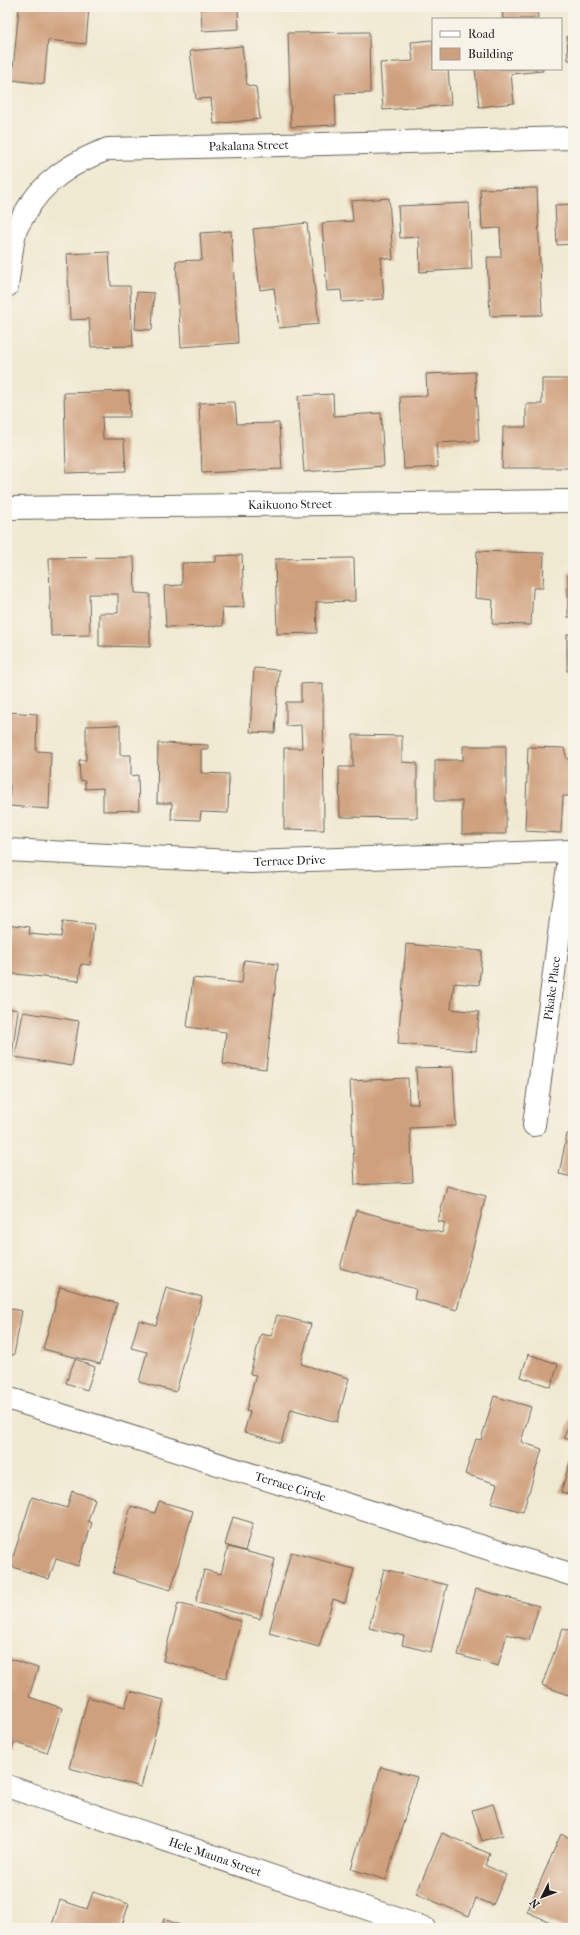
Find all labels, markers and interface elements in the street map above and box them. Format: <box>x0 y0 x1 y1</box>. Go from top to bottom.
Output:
legend <box>432 18 562 70</box>
text: Road <box>468 27 495 41</box>
text: Building <box>468 47 513 61</box>
street label: Pakalana Street <box>209 138 290 154</box>
street label: Kaikuono Street <box>248 497 333 512</box>
street label: Terrace Drive <box>253 852 326 869</box>
street label: Pikake Place <box>541 955 563 1021</box>
street label: Terrace Circle <box>253 1469 328 1504</box>
street label: Hele Mauna Street <box>167 1835 264 1879</box>
north arrow <box>522 1877 562 1917</box>
text: N <box>527 1895 543 1911</box>

